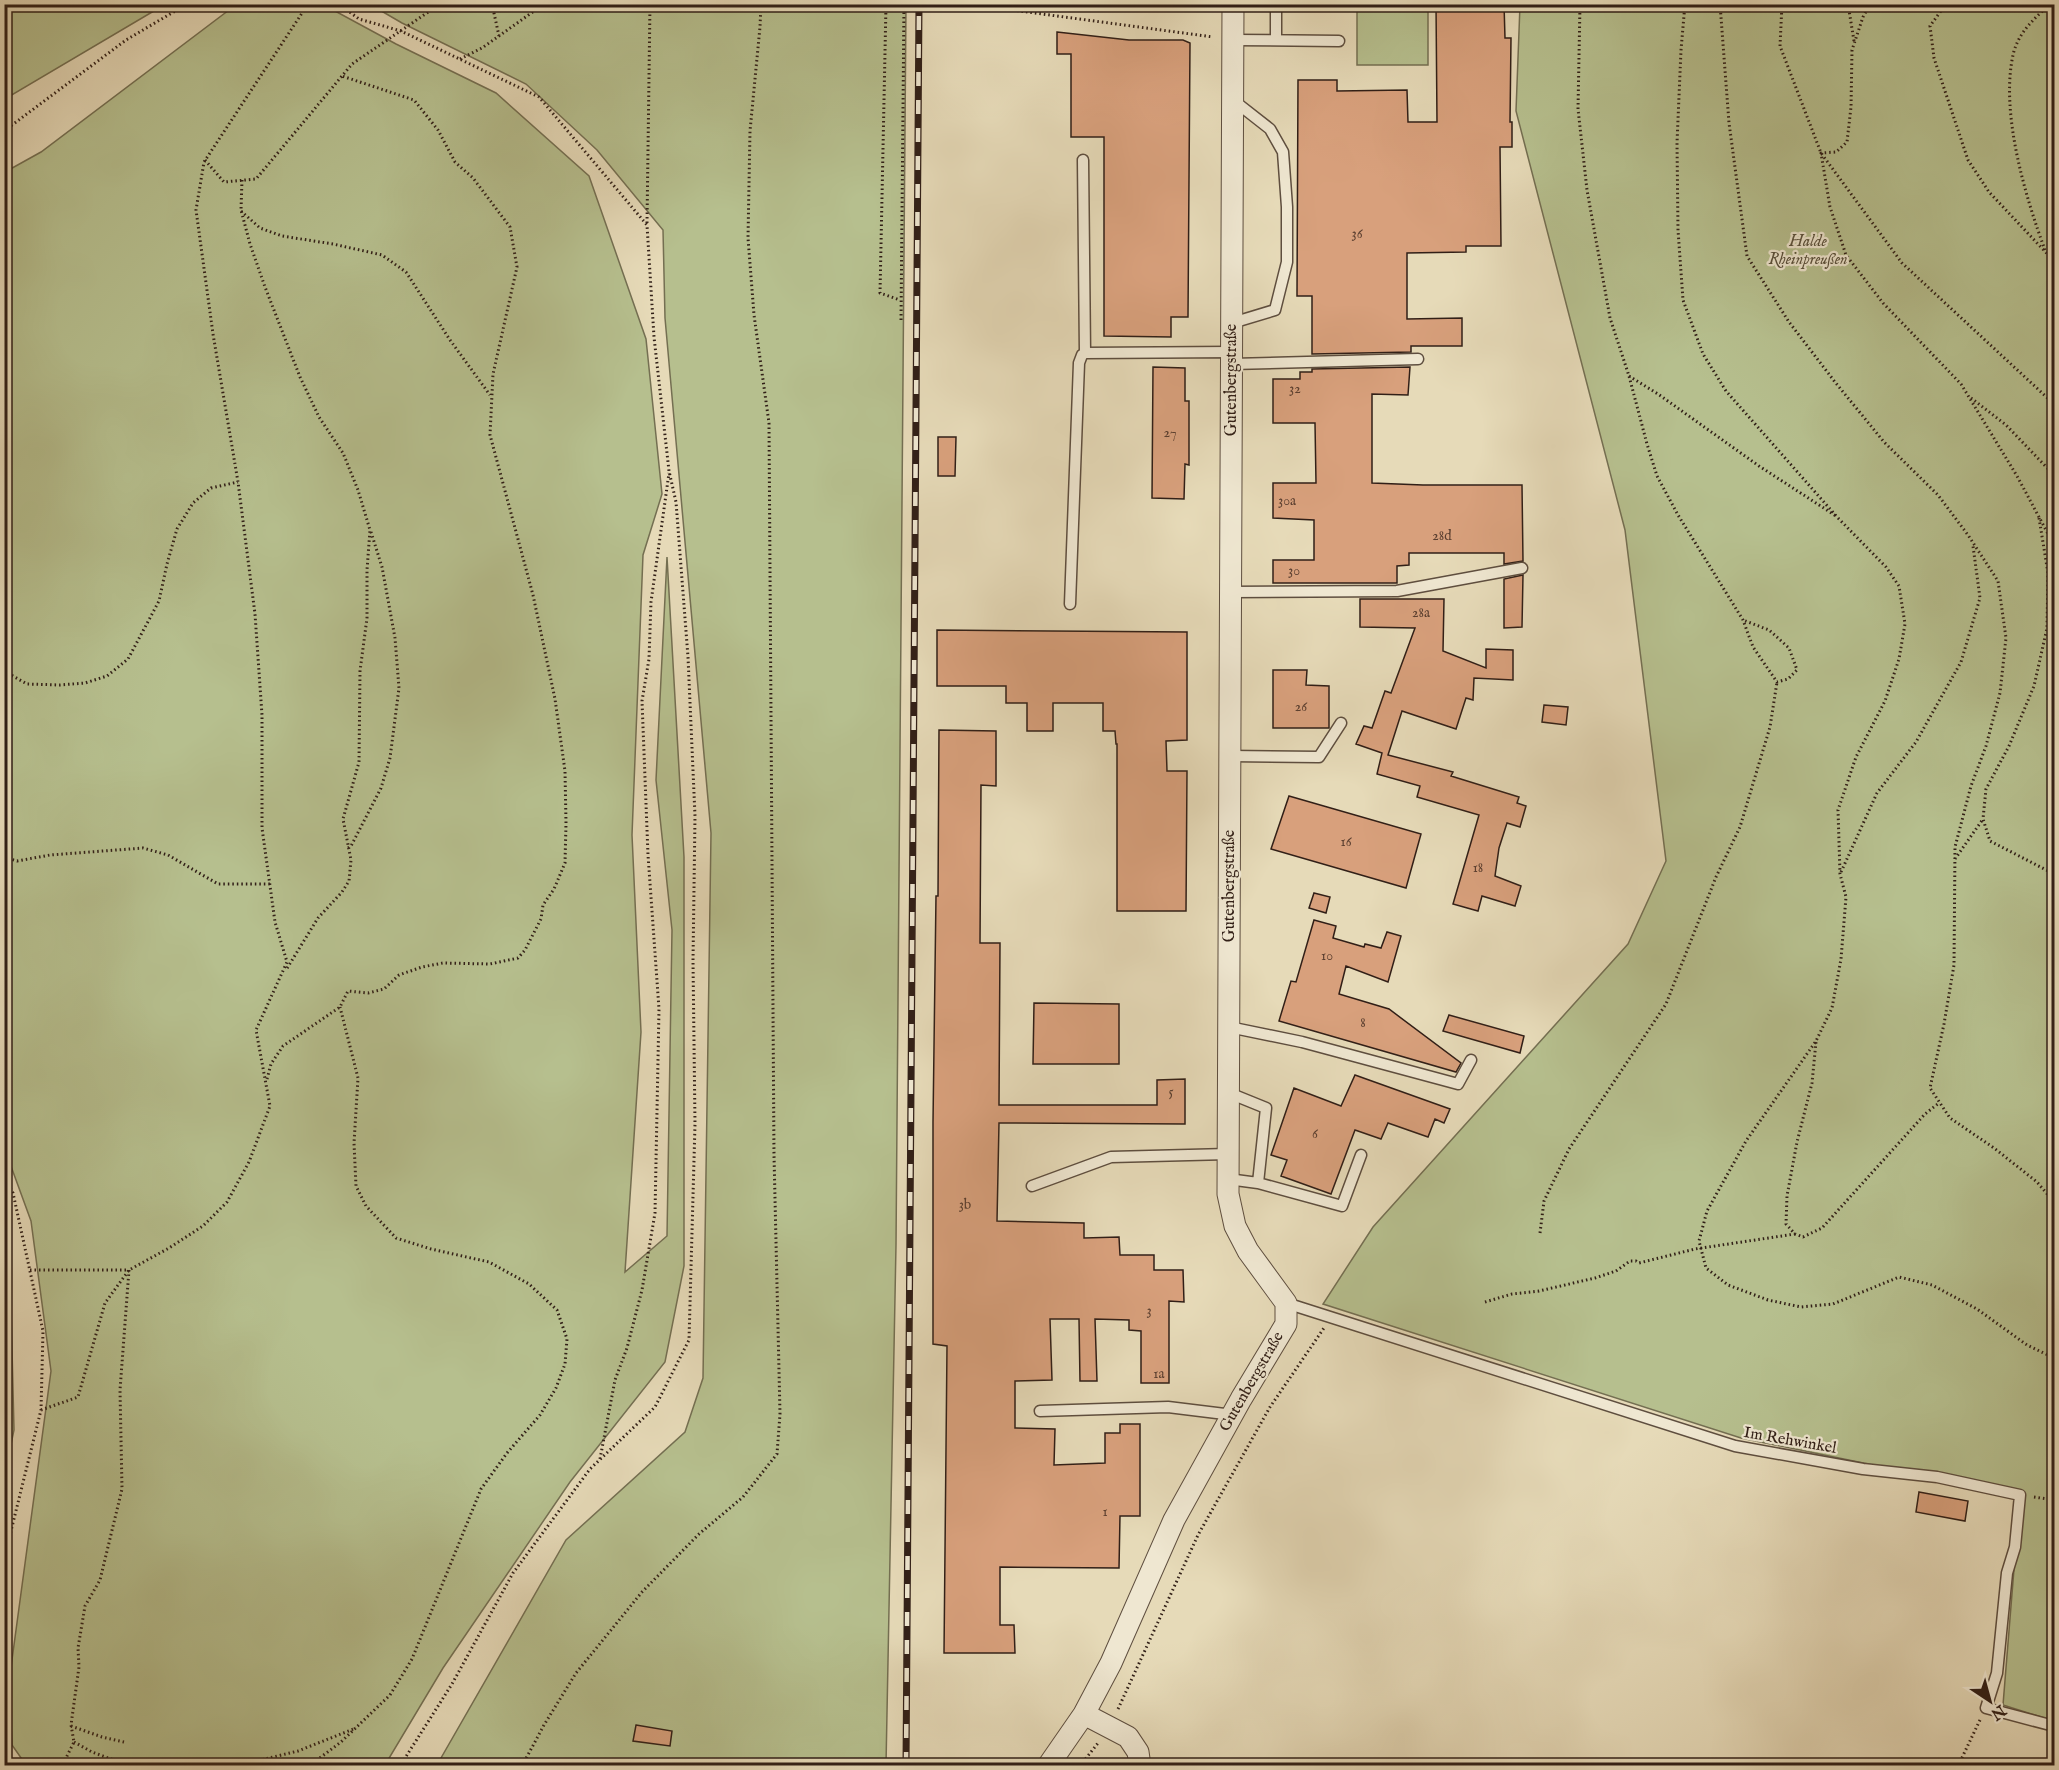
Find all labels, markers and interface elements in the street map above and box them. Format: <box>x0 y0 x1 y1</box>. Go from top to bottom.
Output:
house number: 36 <box>1351 225 1364 243</box>
park label: Halde Rheinpreußen <box>1769 232 1847 270</box>
street label: Gutenbergstraße <box>1222 324 1242 436</box>
house number: 32 <box>1289 380 1301 398</box>
house number: 27 <box>1164 424 1176 442</box>
house number: 30a <box>1278 492 1297 510</box>
house number: 28d <box>1432 527 1452 545</box>
house number: 30 <box>1288 562 1300 580</box>
house number: 28a <box>1412 604 1431 622</box>
house number: 26 <box>1295 698 1308 716</box>
street label: Gutenbergstraße <box>1220 830 1240 942</box>
house number: 16 <box>1340 833 1353 851</box>
house number: 18 <box>1473 859 1483 877</box>
house number: 10 <box>1321 947 1333 965</box>
house number: 8 <box>1360 1014 1366 1032</box>
house number: 5 <box>1168 1083 1174 1101</box>
house number: 6 <box>1312 1125 1319 1143</box>
house number: 3b <box>959 1196 971 1214</box>
house number: 3 <box>1146 1302 1152 1320</box>
street label: Gutenbergstraße <box>1215 1328 1289 1436</box>
house number: 1a <box>1153 1365 1166 1383</box>
street label: Im Rehwinkel <box>1742 1423 1839 1459</box>
house number: 1 <box>1102 1503 1108 1521</box>
north arrow <box>1960 1671 2020 1731</box>
text: N <box>1986 1699 2010 1724</box>

